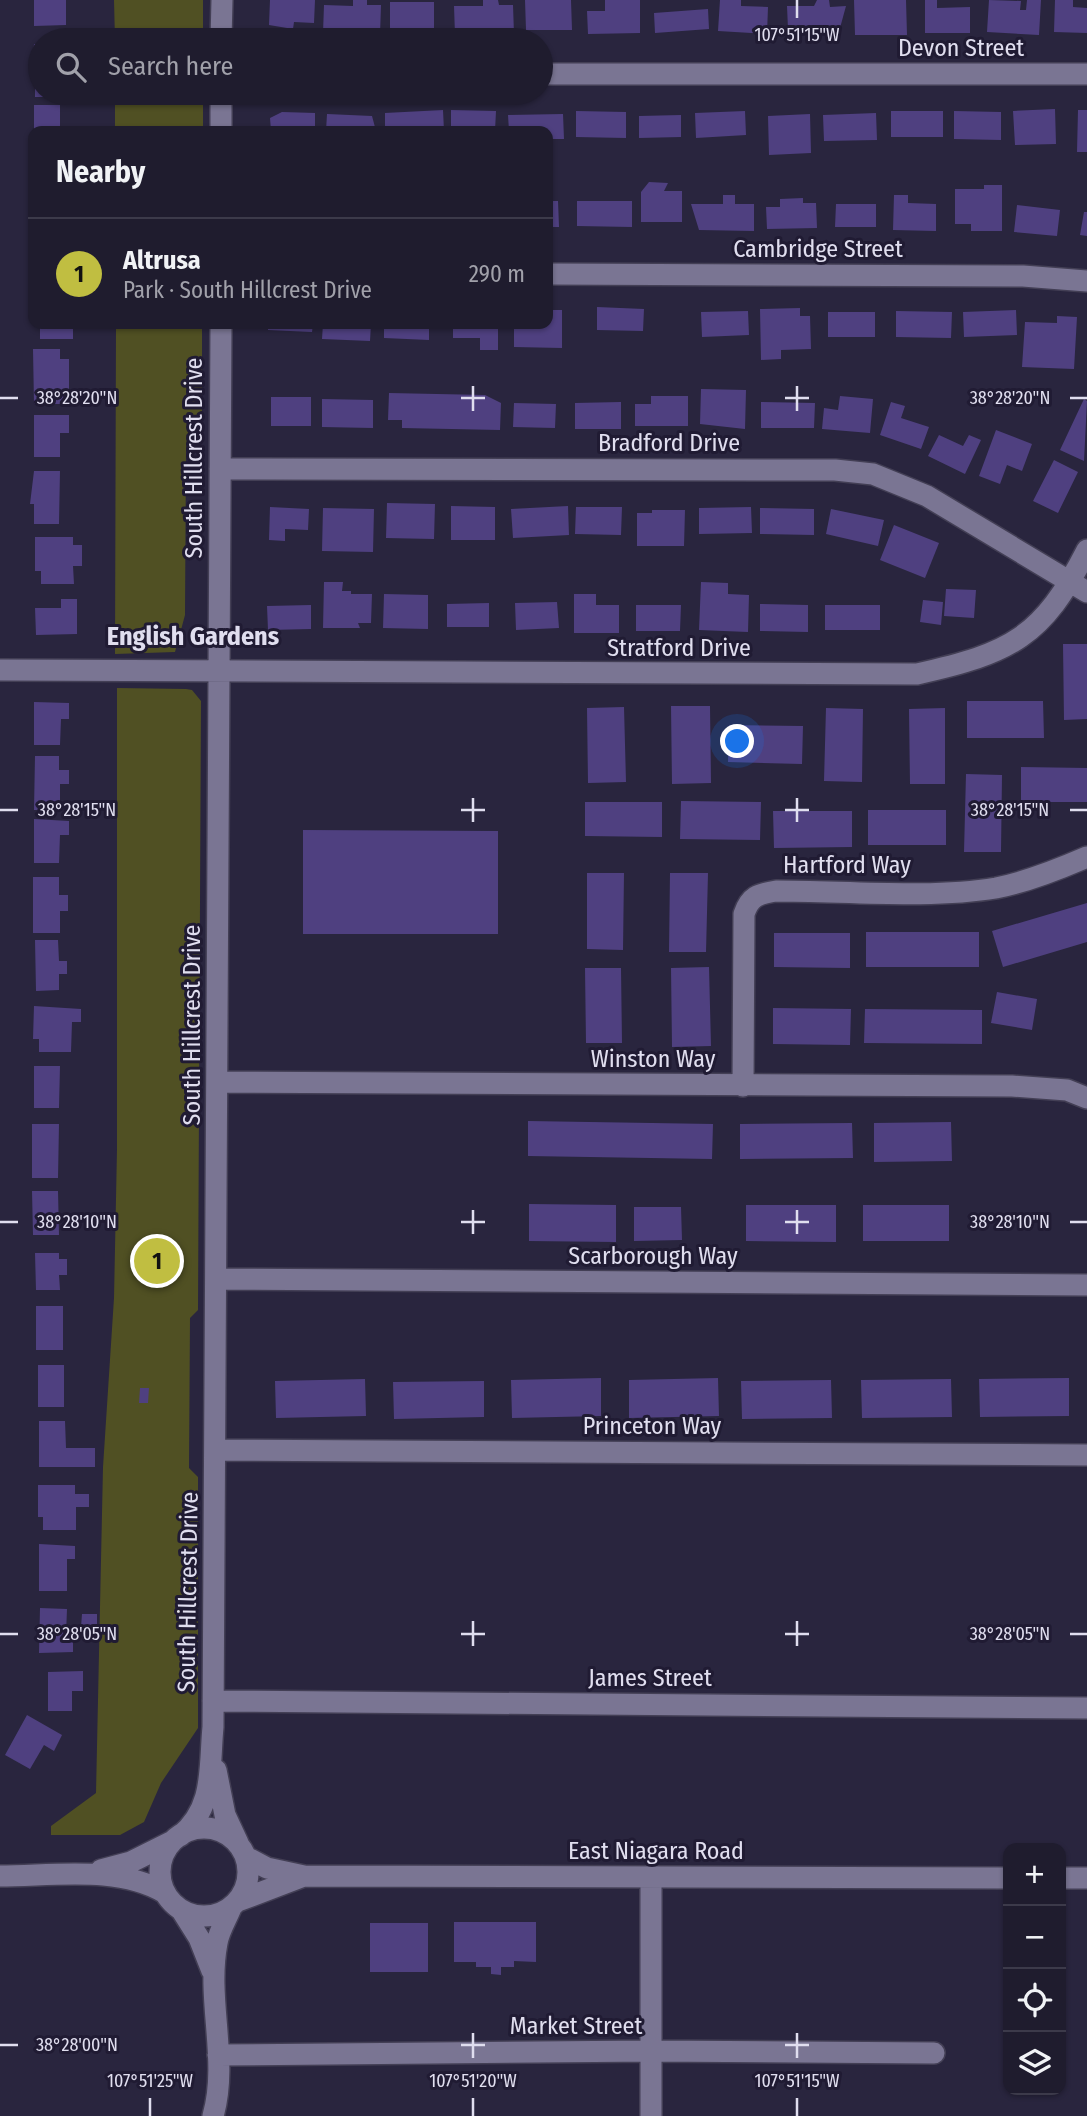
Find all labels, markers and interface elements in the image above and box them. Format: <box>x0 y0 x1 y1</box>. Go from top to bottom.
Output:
text: 107°51'15"W <box>754 24 840 46</box>
search box <box>28 28 553 105</box>
street label: Devon Street <box>898 34 1024 62</box>
icon: search <box>52 48 90 86</box>
text: Search here <box>108 51 233 82</box>
text: Nearby <box>56 154 145 190</box>
street label: Cambridge Street <box>733 235 903 263</box>
text: Altrusa <box>123 245 201 276</box>
text: 1 <box>74 260 84 288</box>
text: 290 m <box>469 260 525 288</box>
text: Park · South Hillcrest Drive <box>123 276 372 304</box>
street label: South Hillcrest Drive <box>180 358 208 558</box>
text: 38°28'20"N <box>37 387 117 409</box>
text: 38°28'20"N <box>970 387 1050 409</box>
street label: Bradford Drive <box>598 429 740 457</box>
district label: English Gardens <box>107 621 279 652</box>
street label: Stratford Drive <box>607 634 751 662</box>
your location <box>720 724 754 758</box>
text: 38°28'15"N <box>38 799 116 821</box>
text: 38°28'15"N <box>971 799 1049 821</box>
street label: Hartford Way <box>783 851 911 879</box>
street label: South Hillcrest Drive <box>178 925 206 1125</box>
street label: Winston Way <box>591 1045 716 1073</box>
text: 38°28'10"N <box>37 1211 117 1233</box>
text: 38°28'10"N <box>970 1211 1050 1233</box>
pin: 1 <box>134 1235 180 1287</box>
street label: Scarborough Way <box>568 1242 738 1270</box>
street label: Princeton Way <box>583 1412 722 1440</box>
street label: South Hillcrest Drive <box>172 1491 204 1693</box>
text: 38°28'05"N <box>37 1623 117 1645</box>
text: 38°28'05"N <box>970 1623 1050 1645</box>
street label: James Street <box>588 1664 712 1692</box>
street label: East Niagara Road <box>568 1837 744 1865</box>
map controls <box>1003 1843 1066 2095</box>
button: + <box>1003 1843 1066 1906</box>
button: − <box>1003 1906 1066 1969</box>
button: locate <box>1003 1969 1066 2032</box>
street label: Market Street <box>510 2012 642 2040</box>
button: layers <box>1003 2032 1066 2095</box>
text: 38°28'00"N <box>36 2034 118 2056</box>
text: 107°51'25"W <box>107 2070 194 2092</box>
text: 107°51'20"W <box>429 2070 517 2092</box>
text: 107°51'15"W <box>754 2070 840 2092</box>

